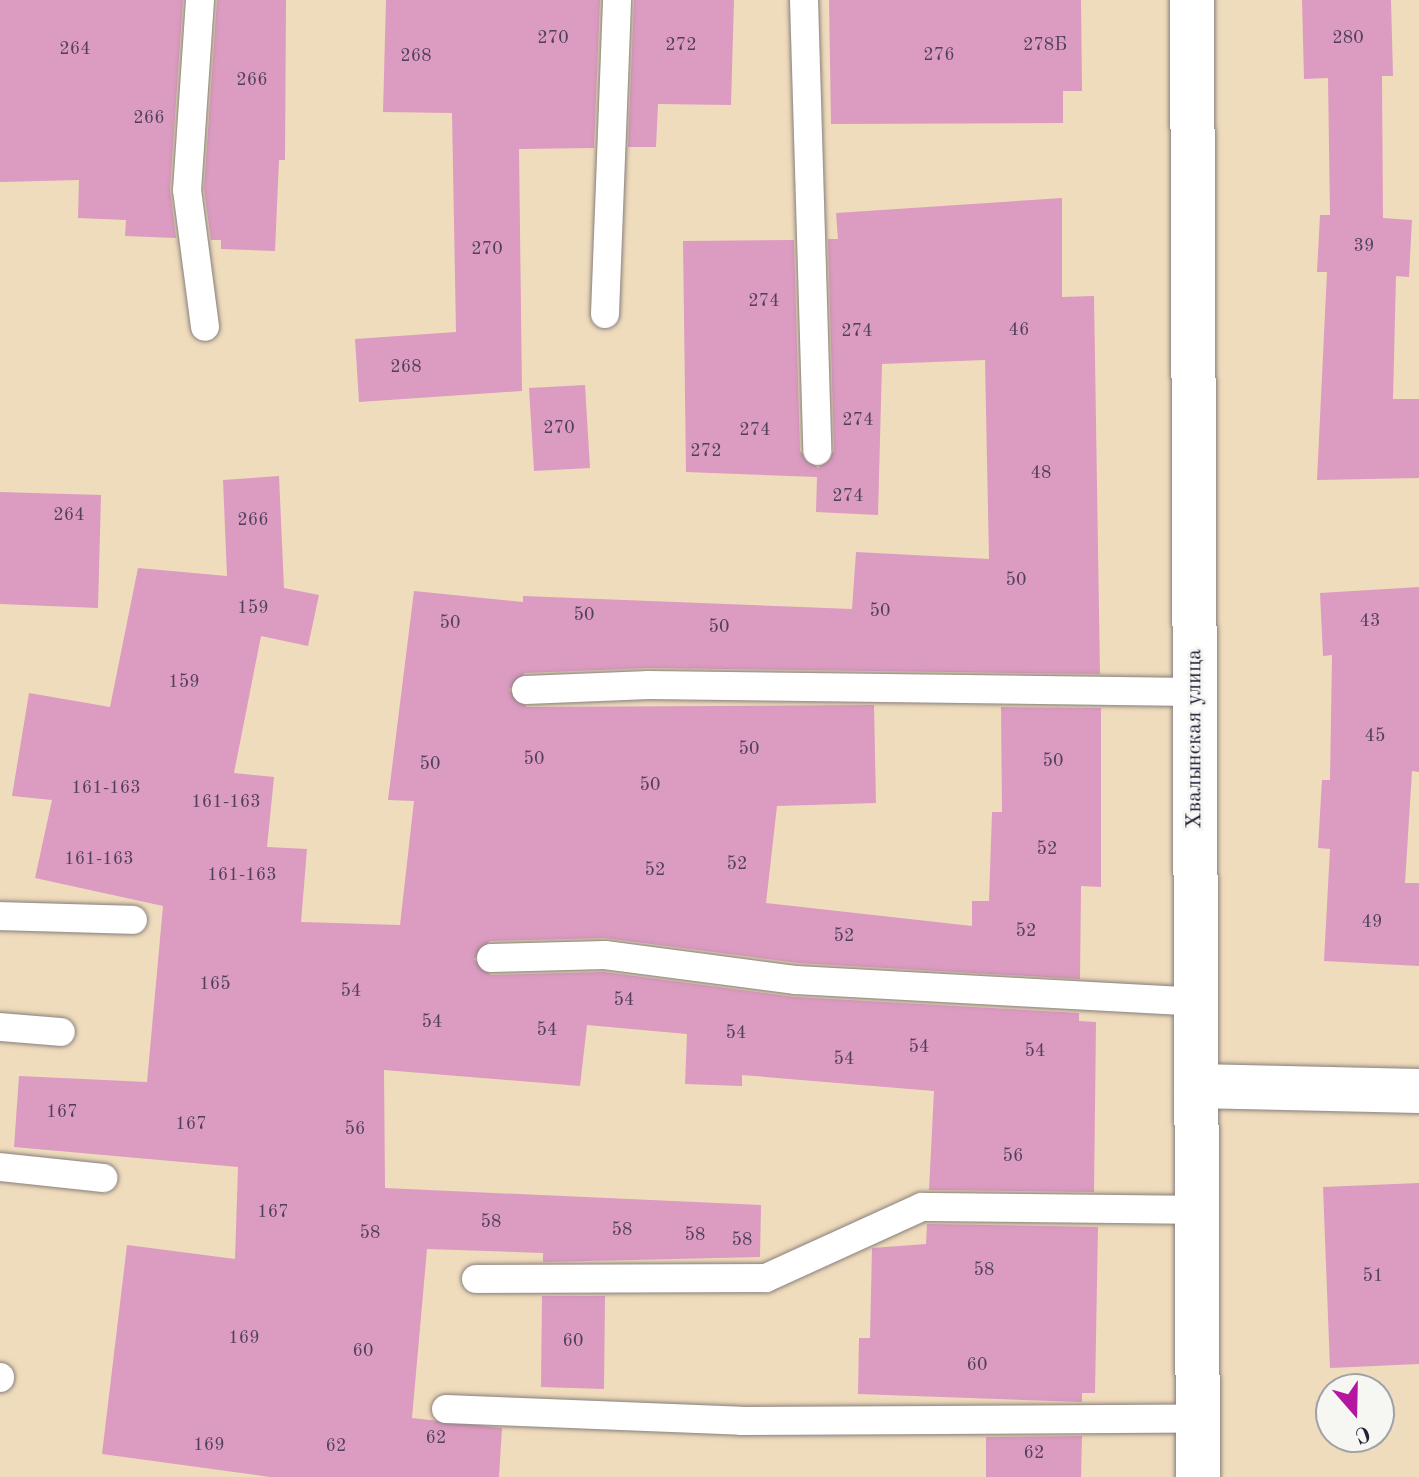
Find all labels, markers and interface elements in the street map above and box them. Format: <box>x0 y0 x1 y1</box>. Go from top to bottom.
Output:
house number: 270 <box>537 27 569 49</box>
house number: 280 <box>1332 27 1364 49</box>
house number: 272 <box>665 34 697 56</box>
house number: 278Б <box>1023 34 1067 56</box>
house number: 264 <box>59 38 91 60</box>
house number: 276 <box>923 44 955 66</box>
house number: 268 <box>400 45 432 67</box>
house number: 266 <box>236 69 268 91</box>
house number: 266 <box>133 107 165 129</box>
house number: 39 <box>1354 235 1374 257</box>
house number: 270 <box>471 238 503 260</box>
house number: 274 <box>748 290 780 312</box>
house number: 46 <box>1009 319 1029 341</box>
house number: 274 <box>841 320 873 342</box>
house number: 268 <box>390 356 422 378</box>
house number: 274 <box>842 409 874 431</box>
house number: 270 <box>543 417 575 439</box>
house number: 274 <box>739 419 771 441</box>
house number: 272 <box>690 440 722 462</box>
house number: 48 <box>1031 462 1051 484</box>
house number: 274 <box>832 485 864 507</box>
house number: 264 <box>53 504 85 526</box>
house number: 266 <box>237 509 269 531</box>
house number: 50 <box>1006 569 1026 591</box>
house number: 159 <box>237 597 269 619</box>
house number: 50 <box>870 600 890 622</box>
house number: 50 <box>574 604 594 626</box>
house number: 43 <box>1360 610 1380 632</box>
house number: 50 <box>440 612 460 634</box>
house number: 50 <box>709 616 729 638</box>
street label: Хвалынская улица <box>1182 649 1208 829</box>
house number: 159 <box>168 671 200 693</box>
house number: 45 <box>1365 725 1385 747</box>
house number: 50 <box>739 738 759 760</box>
house number: 50 <box>524 748 544 770</box>
house number: 50 <box>1043 750 1063 772</box>
house number: 50 <box>420 753 440 775</box>
house number: 50 <box>640 774 660 796</box>
house number: 161-163 <box>71 777 141 799</box>
house number: 161-163 <box>191 791 261 813</box>
house number: 52 <box>1037 838 1057 860</box>
house number: 161-163 <box>64 848 134 870</box>
house number: 52 <box>727 853 747 875</box>
house number: 52 <box>645 859 665 881</box>
house number: 161-163 <box>207 864 277 886</box>
house number: 49 <box>1362 911 1382 933</box>
house number: 52 <box>1016 920 1036 942</box>
house number: 52 <box>834 925 854 947</box>
house number: 165 <box>199 973 231 995</box>
house number: 54 <box>341 980 361 1002</box>
house number: 54 <box>614 989 634 1011</box>
house number: 54 <box>422 1011 442 1033</box>
house number: 54 <box>537 1019 557 1041</box>
house number: 54 <box>726 1022 746 1044</box>
house number: 54 <box>909 1036 929 1058</box>
house number: 54 <box>1025 1040 1045 1062</box>
house number: 54 <box>834 1048 854 1070</box>
house number: 167 <box>46 1101 78 1123</box>
house number: 167 <box>175 1113 207 1135</box>
house number: 56 <box>345 1118 365 1140</box>
house number: 56 <box>1003 1145 1023 1167</box>
house number: 167 <box>257 1201 289 1223</box>
house number: 58 <box>481 1211 501 1233</box>
house number: 58 <box>612 1219 632 1241</box>
house number: 58 <box>360 1222 380 1244</box>
house number: 58 <box>685 1224 705 1246</box>
house number: 58 <box>732 1229 752 1251</box>
house number: 58 <box>974 1259 994 1281</box>
house number: 51 <box>1363 1265 1383 1287</box>
house number: 169 <box>228 1327 260 1349</box>
house number: 60 <box>563 1330 583 1352</box>
house number: 60 <box>353 1340 373 1362</box>
house number: 60 <box>967 1354 987 1376</box>
north arrow <box>1315 1373 1395 1453</box>
text: С <box>1352 1421 1373 1446</box>
house number: 62 <box>426 1427 446 1449</box>
house number: 169 <box>193 1434 225 1456</box>
house number: 62 <box>326 1435 346 1457</box>
house number: 62 <box>1024 1442 1044 1464</box>

